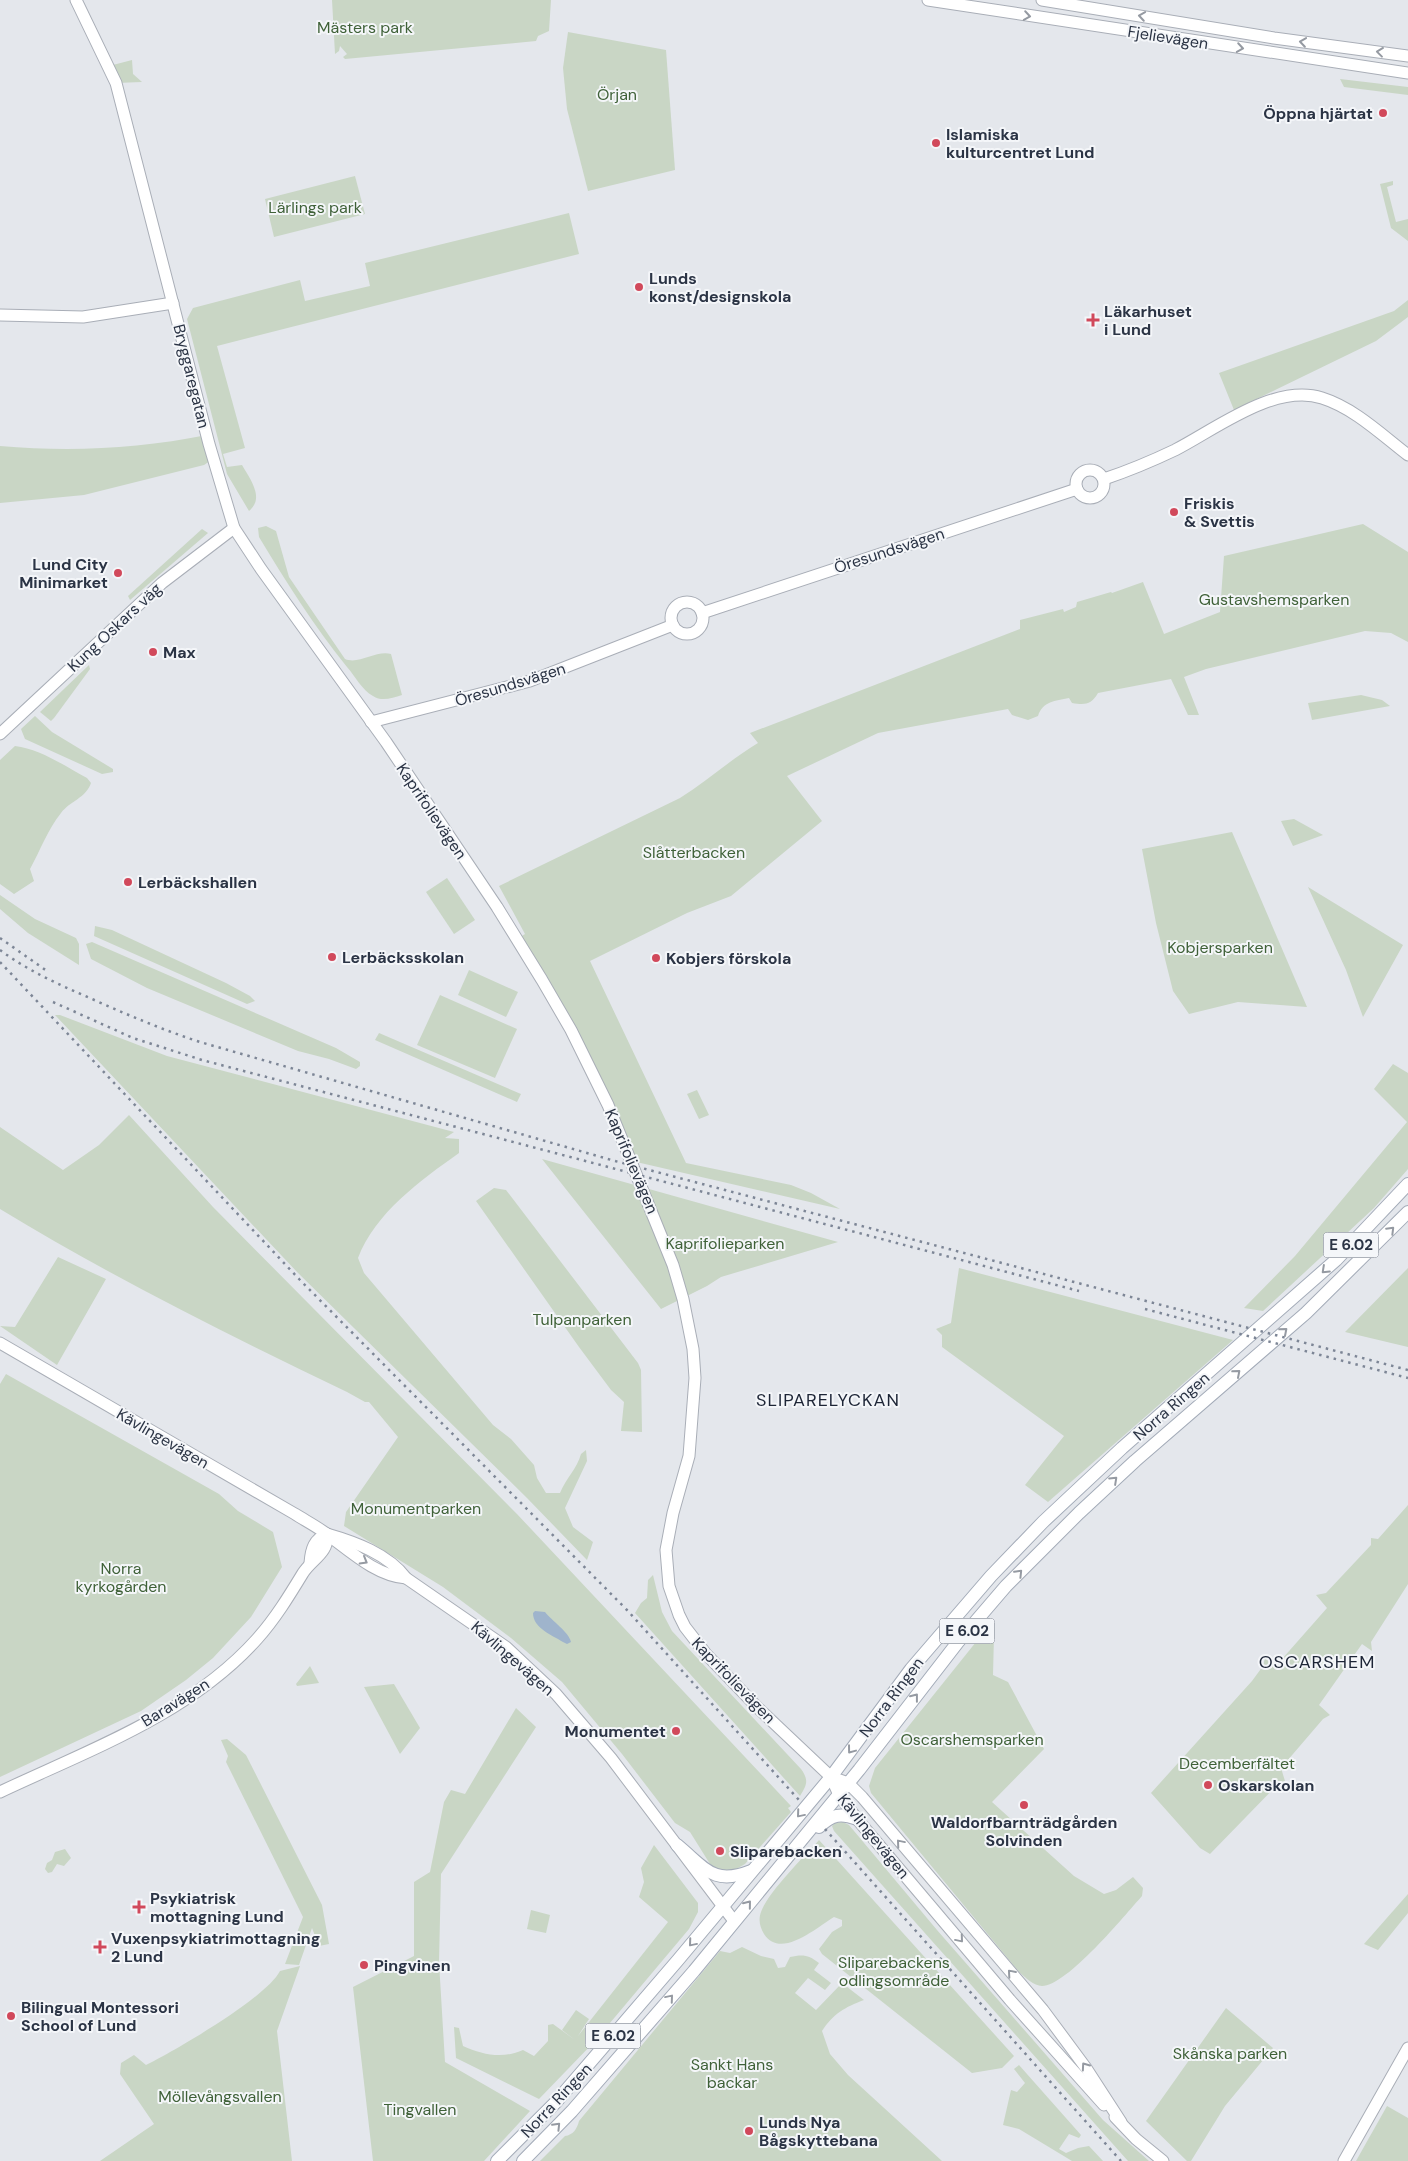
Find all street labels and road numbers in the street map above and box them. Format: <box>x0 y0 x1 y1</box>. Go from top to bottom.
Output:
street label: Fjelievägen <box>1126 21 1210 54</box>
street label: Bryggaregatan <box>168 322 215 430</box>
street label: Öresundsvägen <box>831 523 947 578</box>
street label: Kung Oskars väg <box>63 578 166 677</box>
street label: Öresundsvägen <box>452 658 568 711</box>
street label: Kaprifolievägen <box>392 759 472 864</box>
street label: Kaprifolievägen <box>600 1106 663 1217</box>
road number: E 6.02 <box>1324 1232 1378 1258</box>
street label: Norra Ringen <box>1129 1367 1214 1445</box>
street label: Kävlingevägen <box>113 1403 213 1473</box>
street label: Kävlingevägen <box>467 1617 559 1700</box>
road number: E 6.02 <box>940 1618 994 1644</box>
street label: Kaprifolievägen <box>687 1633 780 1728</box>
street label: Norra Ringen <box>854 1653 928 1741</box>
street label: Baravägen <box>137 1673 213 1732</box>
street label: Kävlingevägen <box>833 1790 914 1883</box>
road number: E 6.02 <box>586 2024 640 2048</box>
street label: Norra Ringen <box>516 2059 596 2142</box>

